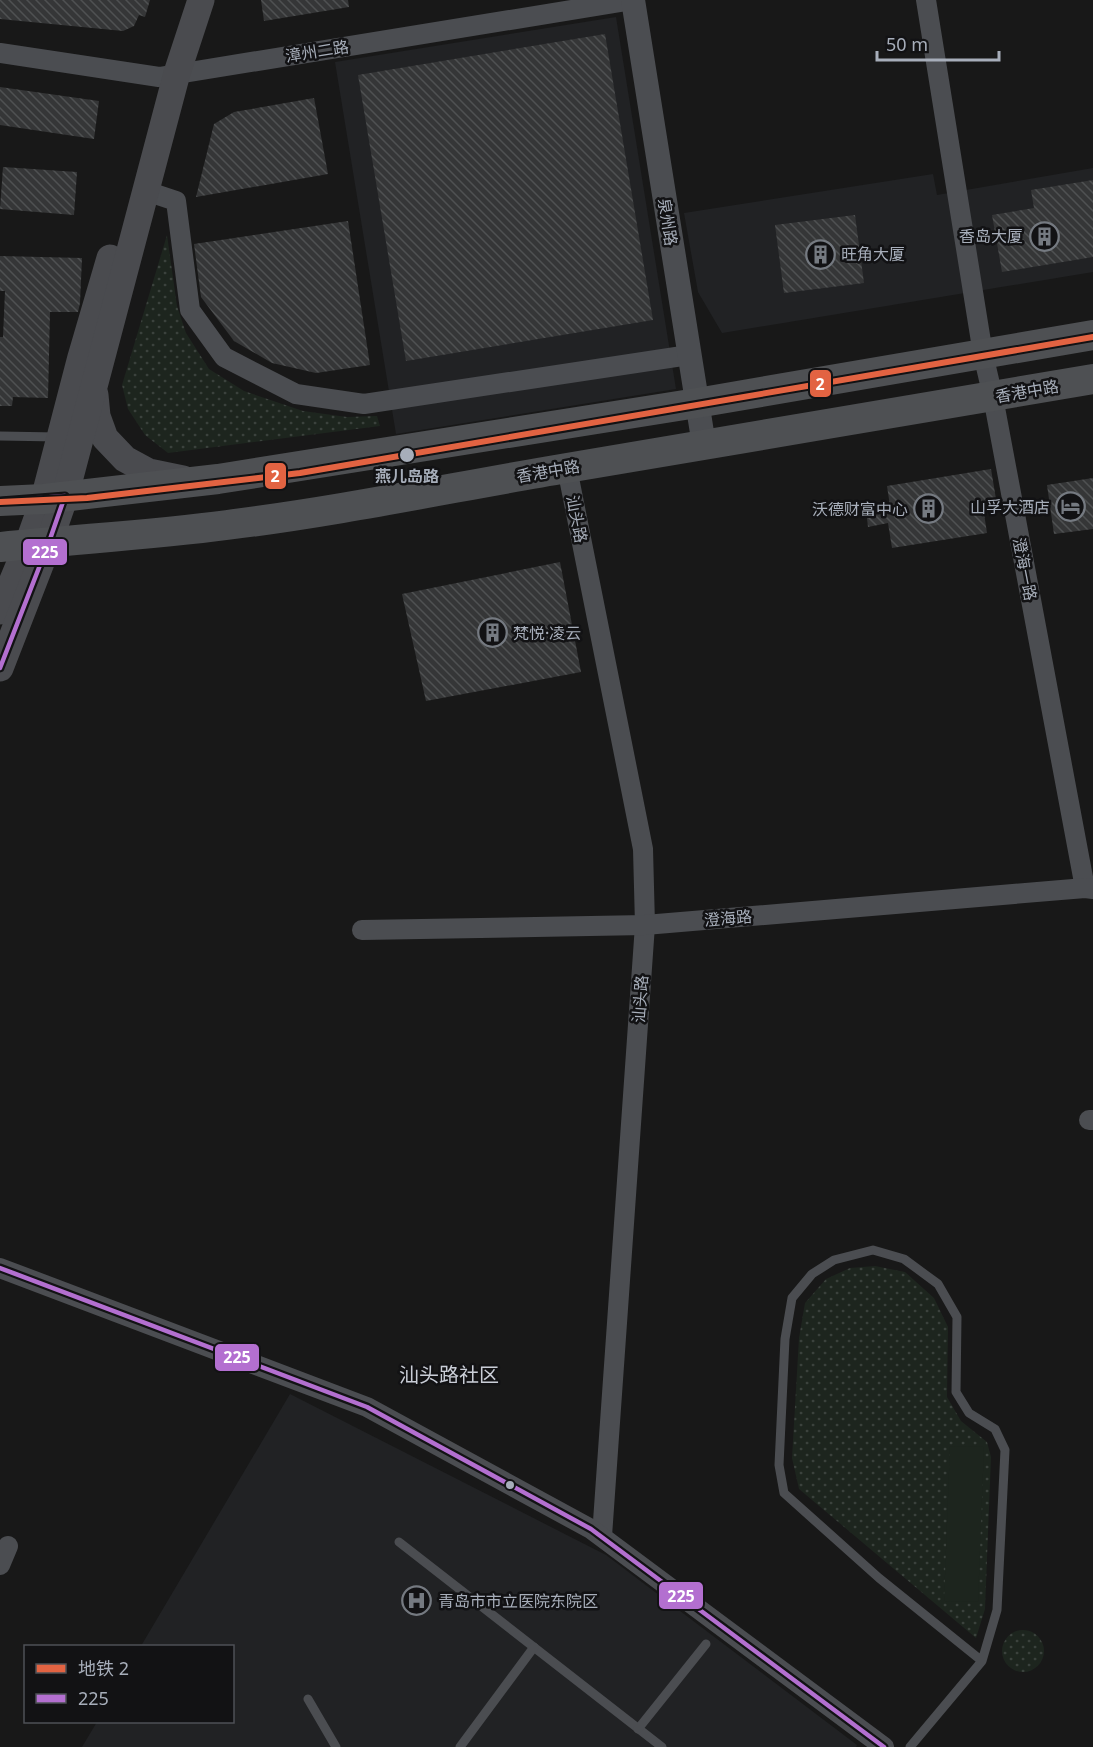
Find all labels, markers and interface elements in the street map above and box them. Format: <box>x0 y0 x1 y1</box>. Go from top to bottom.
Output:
scale bar <box>877 24 998 62</box>
text: 50 m <box>886 32 928 56</box>
street label: 漳州二路 <box>284 35 350 67</box>
street label: 泉州路 <box>653 197 683 247</box>
building icon: 香岛大厦 <box>1028 220 1060 252</box>
place label: 香岛大厦 <box>959 225 1023 247</box>
building icon: 旺角大厦 <box>804 238 836 270</box>
place label: 旺角大厦 <box>841 243 905 265</box>
line badge: 2 <box>809 369 832 398</box>
text: 2 <box>815 373 825 395</box>
street label: 香港中路 <box>994 375 1060 407</box>
marker: 燕儿岛路 <box>398 446 416 464</box>
street label: 香港中路 <box>515 455 581 487</box>
line badge: 2 <box>264 462 287 490</box>
text: 2 <box>270 465 280 487</box>
place label: 燕儿岛路 <box>375 465 439 487</box>
hotel icon: 山孚大酒店 <box>1055 491 1087 523</box>
street label: 汕头路 <box>562 493 592 545</box>
building icon: 沃德财富中心 <box>913 493 945 525</box>
place label: 山孚大酒店 <box>970 496 1050 518</box>
place label: 沃德财富中心 <box>812 498 908 520</box>
street label: 澄海一路 <box>1008 535 1042 603</box>
line badge: 225 <box>22 538 68 566</box>
text: 225 <box>31 541 59 563</box>
building icon: 梵悦·凌云 <box>476 617 508 649</box>
place label: 梵悦·凌云 <box>513 622 581 644</box>
street label: 澄海路 <box>703 905 753 931</box>
street label: 汕头路 <box>627 974 653 1024</box>
line badge: 225 <box>214 1343 260 1372</box>
text: 225 <box>223 1346 251 1368</box>
district label: 汕头路社区 <box>399 1361 499 1388</box>
unlabelled marker <box>504 1479 516 1491</box>
line badge: 225 <box>658 1581 704 1610</box>
hospital icon: 青岛市市立医院东院区 <box>401 1585 433 1617</box>
text: 225 <box>667 1585 695 1607</box>
place label: 青岛市市立医院东院区 <box>438 1590 598 1612</box>
legend <box>24 1645 234 1723</box>
text: 地铁 2 <box>78 1656 129 1680</box>
text: 225 <box>78 1686 109 1710</box>

